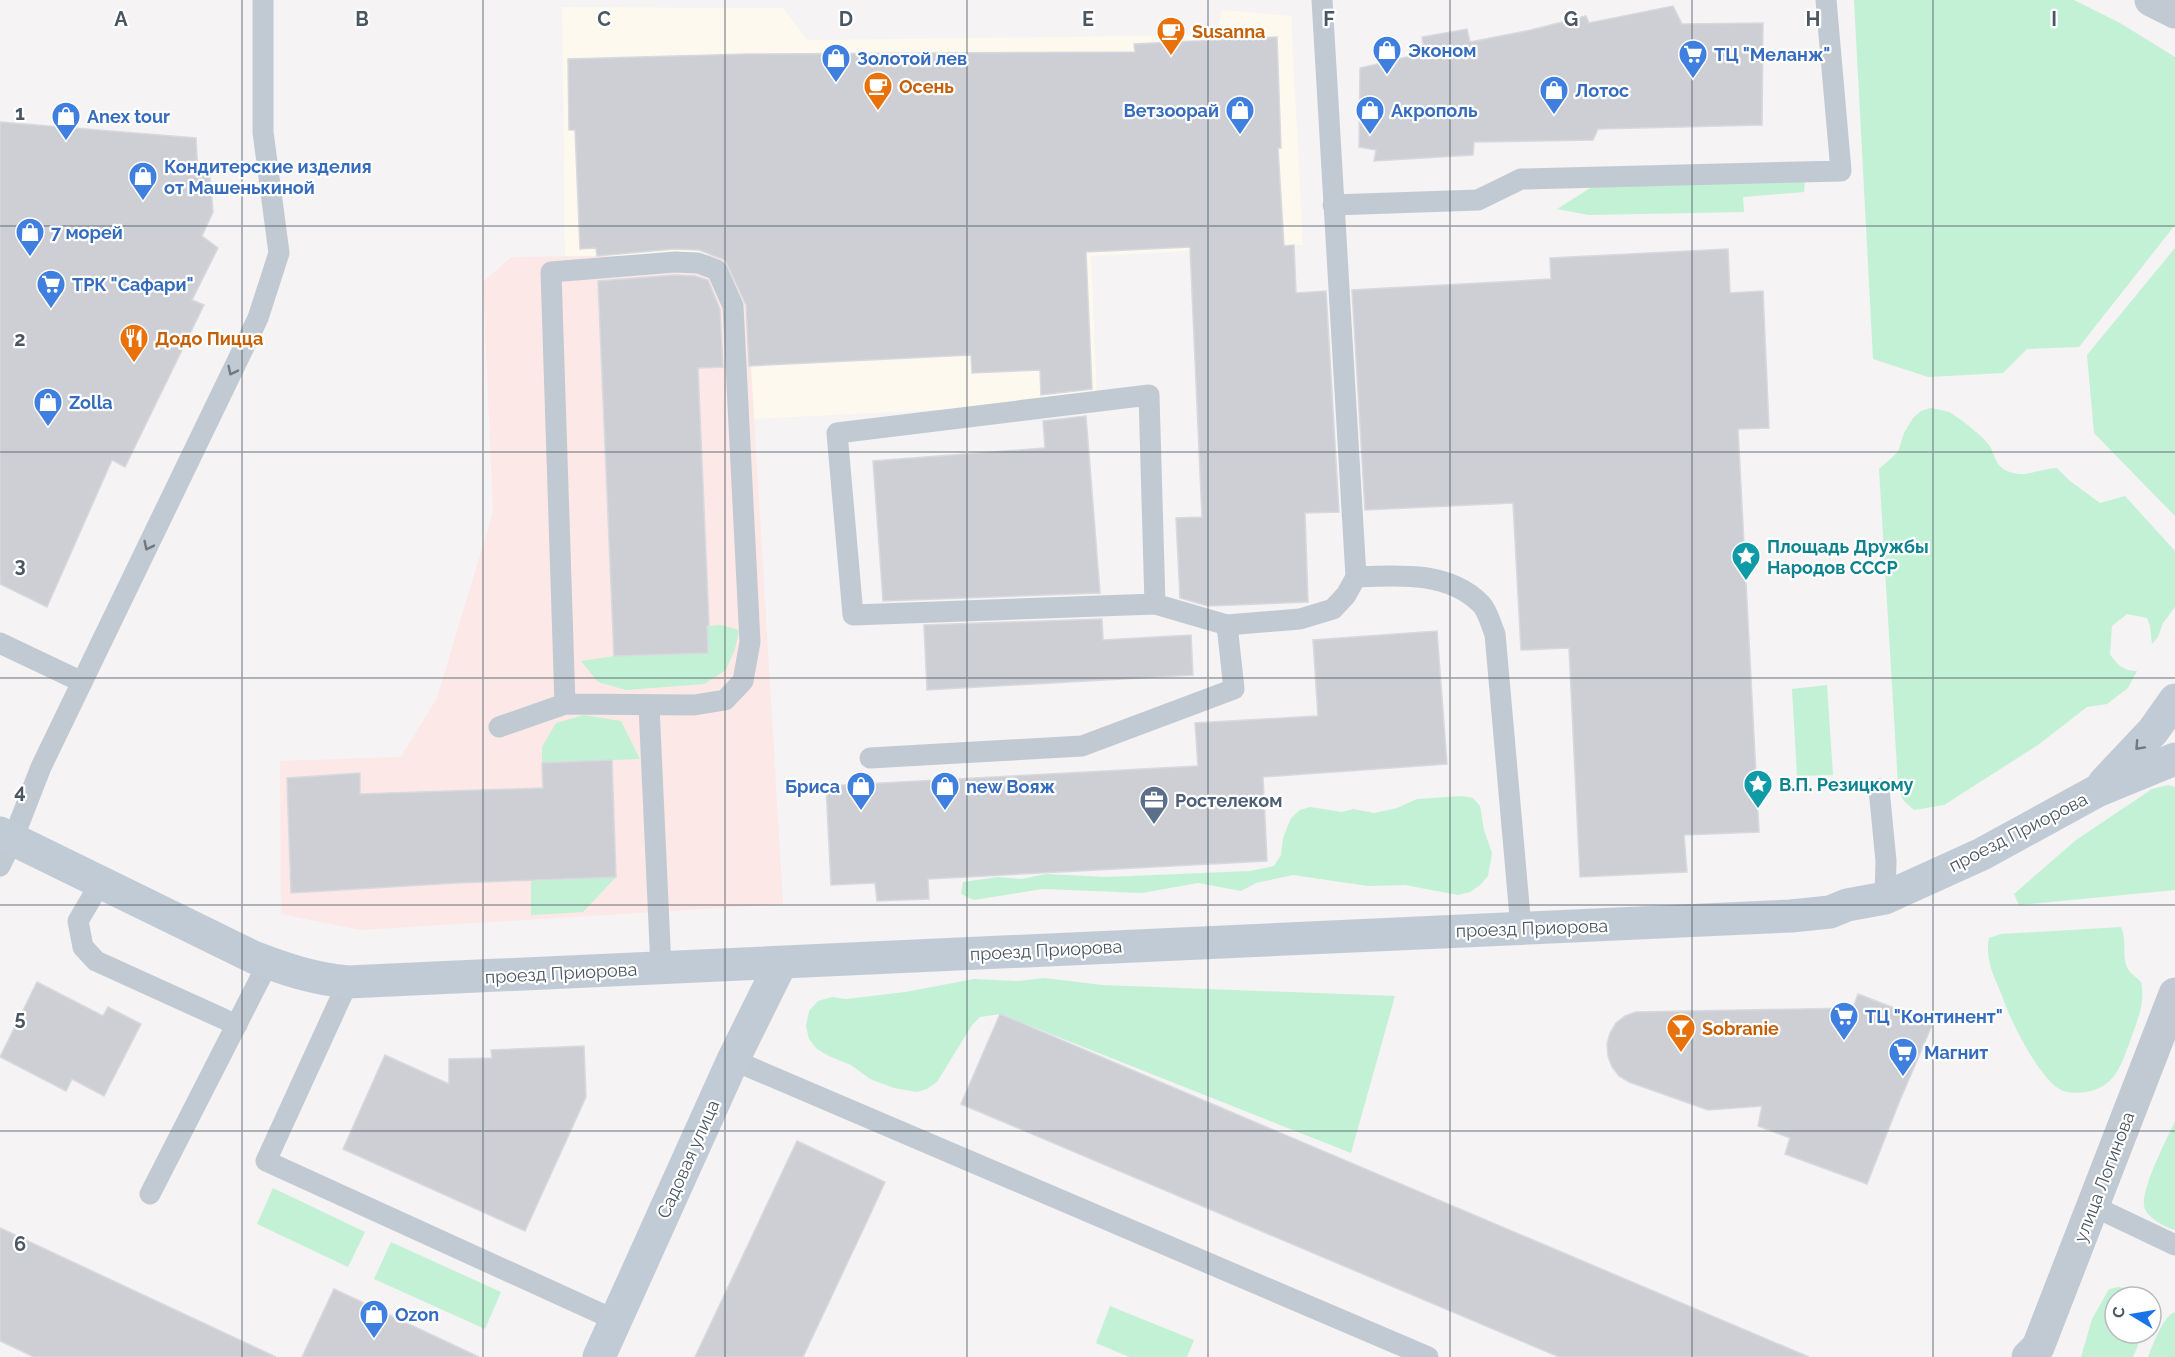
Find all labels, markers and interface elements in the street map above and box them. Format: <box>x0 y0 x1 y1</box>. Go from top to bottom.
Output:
text: A <box>114 7 128 31</box>
text: B <box>355 7 369 31</box>
text: C <box>597 7 611 31</box>
text: D <box>839 7 853 31</box>
text: E <box>1082 7 1094 31</box>
text: F <box>1323 7 1335 31</box>
text: G <box>1564 7 1578 31</box>
text: H <box>1806 7 1820 31</box>
text: I <box>2051 7 2057 31</box>
cafe icon: Susanna <box>1155 15 1187 57</box>
place label: Susanna <box>1192 21 1265 42</box>
shop icon: Эконом <box>1371 34 1403 76</box>
supermarket icon: ТЦ "Меланж" <box>1677 38 1709 80</box>
place label: Эконом <box>1408 40 1476 61</box>
shop icon: Золотой лев <box>820 42 852 84</box>
place label: ТЦ "Меланж" <box>1714 44 1830 65</box>
place label: Золотой лев <box>857 48 967 69</box>
cafe icon: Осень <box>862 70 894 112</box>
shop icon: Лотос <box>1538 74 1570 116</box>
place label: Осень <box>899 76 954 97</box>
place label: Лотос <box>1575 80 1629 101</box>
shop icon: Ветзоорай <box>1224 94 1256 136</box>
shop icon: Акрополь <box>1354 94 1386 136</box>
shop icon: Anex tour <box>50 100 82 142</box>
place label: Ветзоорай <box>1124 100 1219 121</box>
place label: Акрополь <box>1391 100 1478 121</box>
text: 1 <box>15 101 25 125</box>
place label: Anex tour <box>87 106 170 127</box>
place label: Кондитерские изделия от Машенькиной <box>164 156 372 198</box>
shop icon: Кондитерские изделия от Машенькиной <box>127 160 159 202</box>
shop icon: 7 морей <box>14 216 46 258</box>
place label: 7 морей <box>51 222 123 243</box>
supermarket icon: ТРК "Сафари" <box>35 268 67 310</box>
place label: ТРК "Сафари" <box>72 274 194 295</box>
restaurant icon: Додо Пицца <box>118 322 150 364</box>
text: 2 <box>14 327 26 351</box>
place label: Додо Пицца <box>155 328 263 349</box>
one-way arrow <box>228 364 240 375</box>
shop icon: Zolla <box>32 386 64 428</box>
place label: Zolla <box>69 392 113 413</box>
place label: Площадь Дружбы Народов СССР <box>1767 536 1929 578</box>
one-way arrow <box>143 540 155 551</box>
place icon: Площадь Дружбы Народов СССР <box>1730 540 1762 582</box>
text: 3 <box>14 553 26 577</box>
one-way arrow <box>2135 740 2146 750</box>
place icon: В.П. Резицкому <box>1742 768 1774 810</box>
shop icon: Бриса <box>845 770 877 812</box>
shop icon: new Вояж <box>929 770 961 812</box>
place label: В.П. Резицкому <box>1779 774 1914 795</box>
place label: Бриса <box>785 776 840 797</box>
place label: new Вояж <box>966 776 1056 797</box>
text: 4 <box>14 779 26 803</box>
office icon: Ростелеком <box>1138 784 1170 826</box>
street label: проезд Приорова <box>1945 788 2091 876</box>
place label: Ростелеком <box>1175 790 1282 811</box>
street label: проезд Приорова <box>1455 915 1609 941</box>
street label: проезд Приорова <box>969 936 1123 964</box>
street label: проезд Приорова <box>484 959 638 987</box>
supermarket icon: ТЦ "Континент" <box>1828 1000 1860 1042</box>
text: 5 <box>14 1006 26 1030</box>
place label: ТЦ "Континент" <box>1865 1006 2003 1027</box>
bar icon: Sobranie <box>1665 1012 1697 1054</box>
place label: Sobranie <box>1702 1018 1779 1039</box>
supermarket icon: Магнит <box>1887 1036 1919 1078</box>
place label: Магнит <box>1924 1042 1988 1063</box>
street label: Садовая улица <box>653 1097 723 1221</box>
street label: улица Логинова <box>2069 1109 2139 1245</box>
text: 6 <box>14 1232 26 1256</box>
north arrow <box>2103 1285 2163 1345</box>
shop icon: Ozon <box>358 1298 390 1340</box>
place label: Ozon <box>395 1304 439 1325</box>
text: С <box>2108 1305 2129 1319</box>

